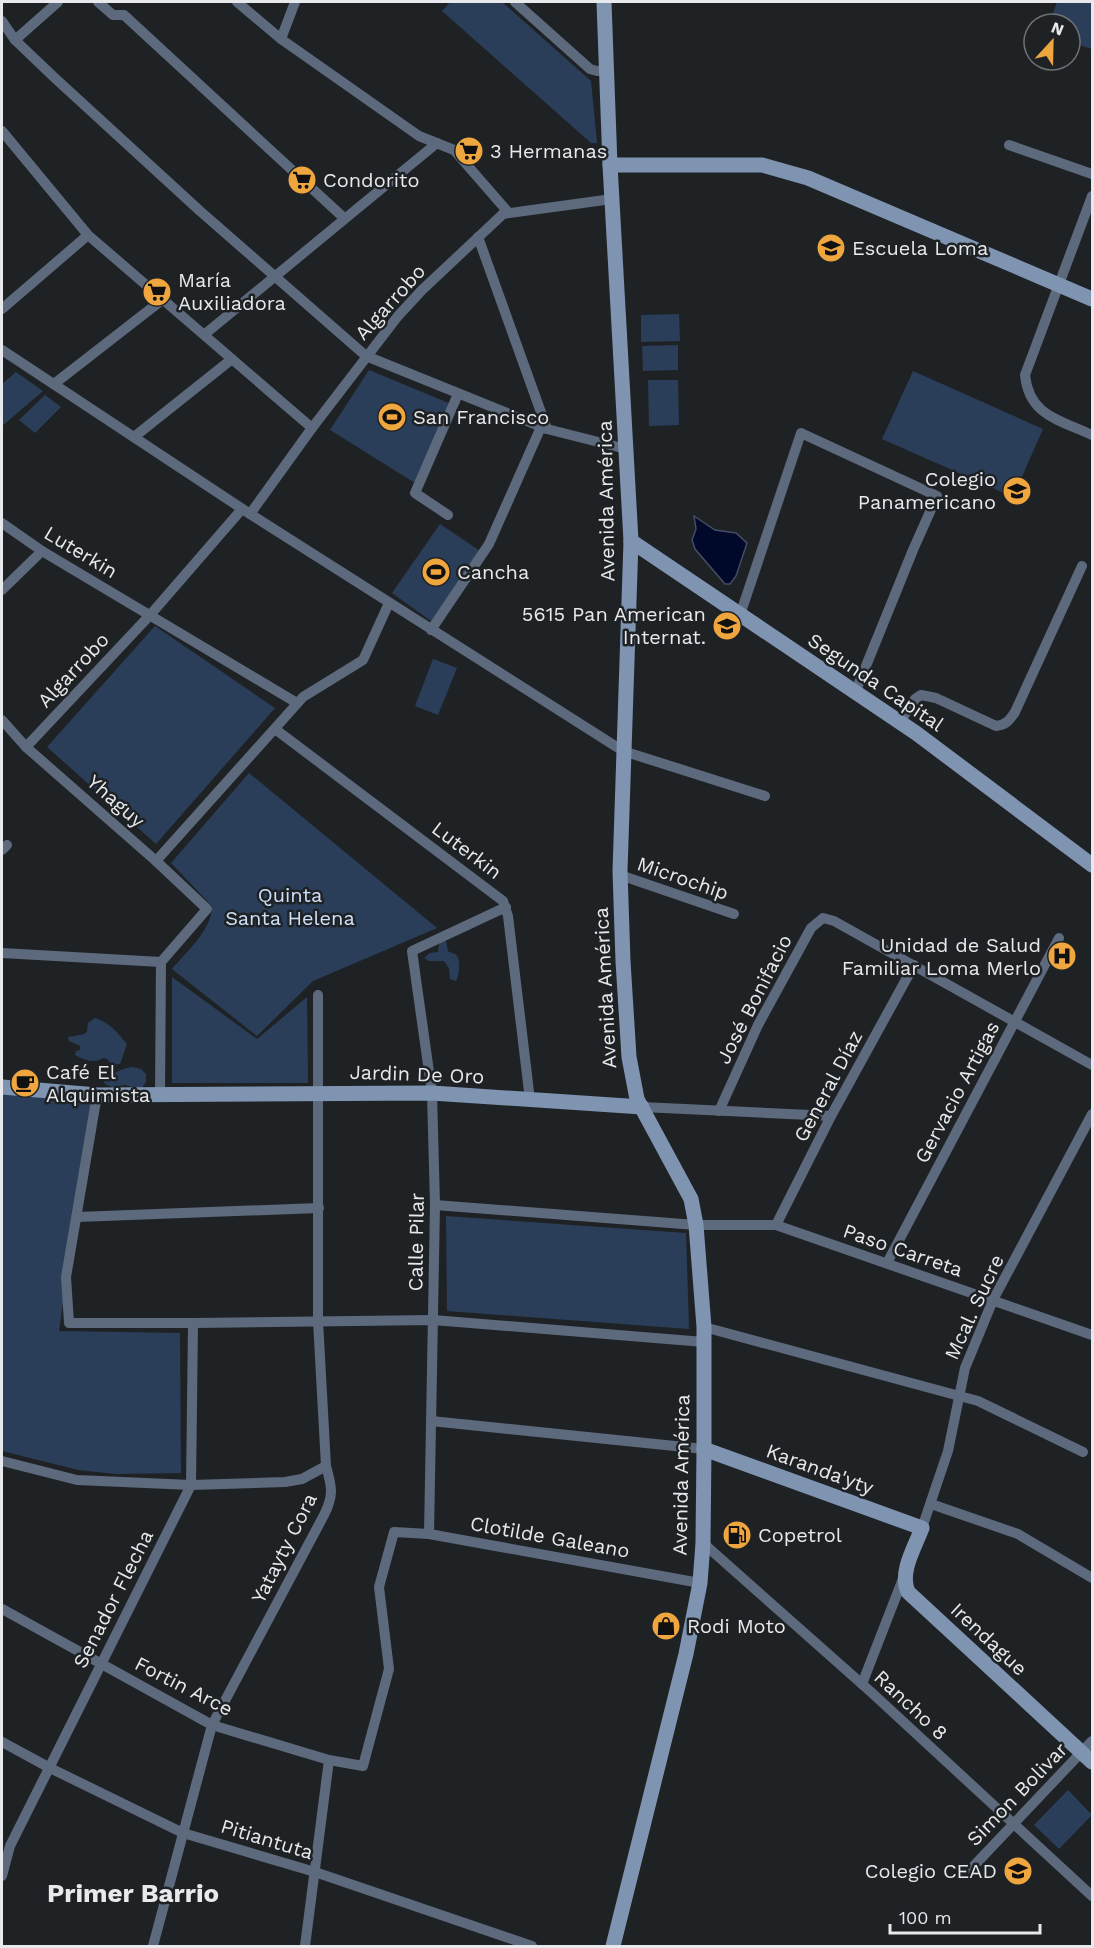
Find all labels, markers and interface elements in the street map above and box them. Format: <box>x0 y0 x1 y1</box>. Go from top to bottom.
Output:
north arrow <box>1022 12 1082 72</box>
text: N <box>1048 18 1066 40</box>
supermarket icon: 3 Hermanas <box>453 135 485 167</box>
place label: 3 Hermanas <box>490 139 607 163</box>
supermarket icon: Condorito <box>286 164 318 196</box>
place label: Condorito <box>323 168 420 192</box>
school or university icon: Escuela Loma <box>815 232 847 264</box>
place label: Escuela Loma <box>852 236 988 260</box>
street label: Algarrobo <box>350 259 430 345</box>
place label: María Auxiliadora <box>178 268 286 315</box>
supermarket icon: María Auxiliadora <box>141 276 173 308</box>
sports icon: San Francisco <box>376 401 408 433</box>
place label: San Francisco <box>413 405 549 429</box>
street label: Avenida América <box>593 420 619 582</box>
place label: Colegio Panamericano <box>858 467 996 514</box>
school or university icon: Colegio Panamericano <box>1001 475 1033 507</box>
street label: Luterkin <box>40 521 122 583</box>
sports icon: Cancha <box>420 556 452 588</box>
place label: Cancha <box>457 560 529 584</box>
place label: 5615 Pan American Internat. <box>522 602 706 649</box>
school or university icon: 5615 Pan American Internat. <box>711 610 743 642</box>
street label: Algarrobo <box>32 628 114 712</box>
street label: Segunda Capital <box>804 628 948 736</box>
street label: Yhaguy <box>82 769 150 833</box>
street label: Luterkin <box>427 816 507 884</box>
street label: Microchip <box>634 851 732 905</box>
park label: Quinta Santa Helena <box>225 883 355 930</box>
street label: Avenida América <box>589 907 621 1069</box>
street label: José Bonifacio <box>711 930 797 1068</box>
place label: Unidad de Salud Familiar Loma Merlo <box>842 933 1041 980</box>
hospital icon: Unidad de Salud Familiar Loma Merlo <box>1046 940 1078 972</box>
street label: Gervacio Artigas <box>910 1017 1004 1167</box>
street label: General Díaz <box>789 1026 867 1146</box>
place label: Café El Alquimista <box>46 1060 150 1107</box>
street label: Jardin De Oro <box>349 1060 485 1088</box>
cafe icon: Café El Alquimista <box>9 1067 41 1099</box>
street label: Calle Pilar <box>403 1192 429 1292</box>
street label: Paso Carreta <box>840 1218 966 1282</box>
street label: Mcal. Sucre <box>939 1251 1009 1363</box>
street label: Avenida América <box>668 1394 694 1556</box>
street label: Karanda'yty <box>763 1439 878 1500</box>
street label: Yatayty Cora <box>246 1489 322 1607</box>
street label: Clotilde Galeano <box>468 1511 632 1563</box>
fuel station icon: Copetrol <box>721 1519 753 1551</box>
place label: Copetrol <box>758 1523 842 1547</box>
street label: Senador Flecha <box>68 1526 158 1672</box>
street label: Irendague <box>946 1597 1032 1681</box>
shop icon: Rodi Moto <box>650 1610 682 1642</box>
place label: Rodi Moto <box>687 1614 786 1638</box>
street label: Fortin Arce <box>131 1651 237 1721</box>
street label: Rancho 8 <box>869 1665 953 1745</box>
street label: Simon Bolivar <box>962 1737 1072 1851</box>
street label: Pitiantuta <box>218 1814 316 1864</box>
school or university icon: Colegio CEAD <box>1002 1855 1034 1887</box>
place label: Colegio CEAD <box>865 1859 997 1883</box>
district label: Primer Barrio <box>47 1878 219 1908</box>
scale bar <box>890 1897 1040 1935</box>
text: 100 m <box>899 1907 952 1928</box>

